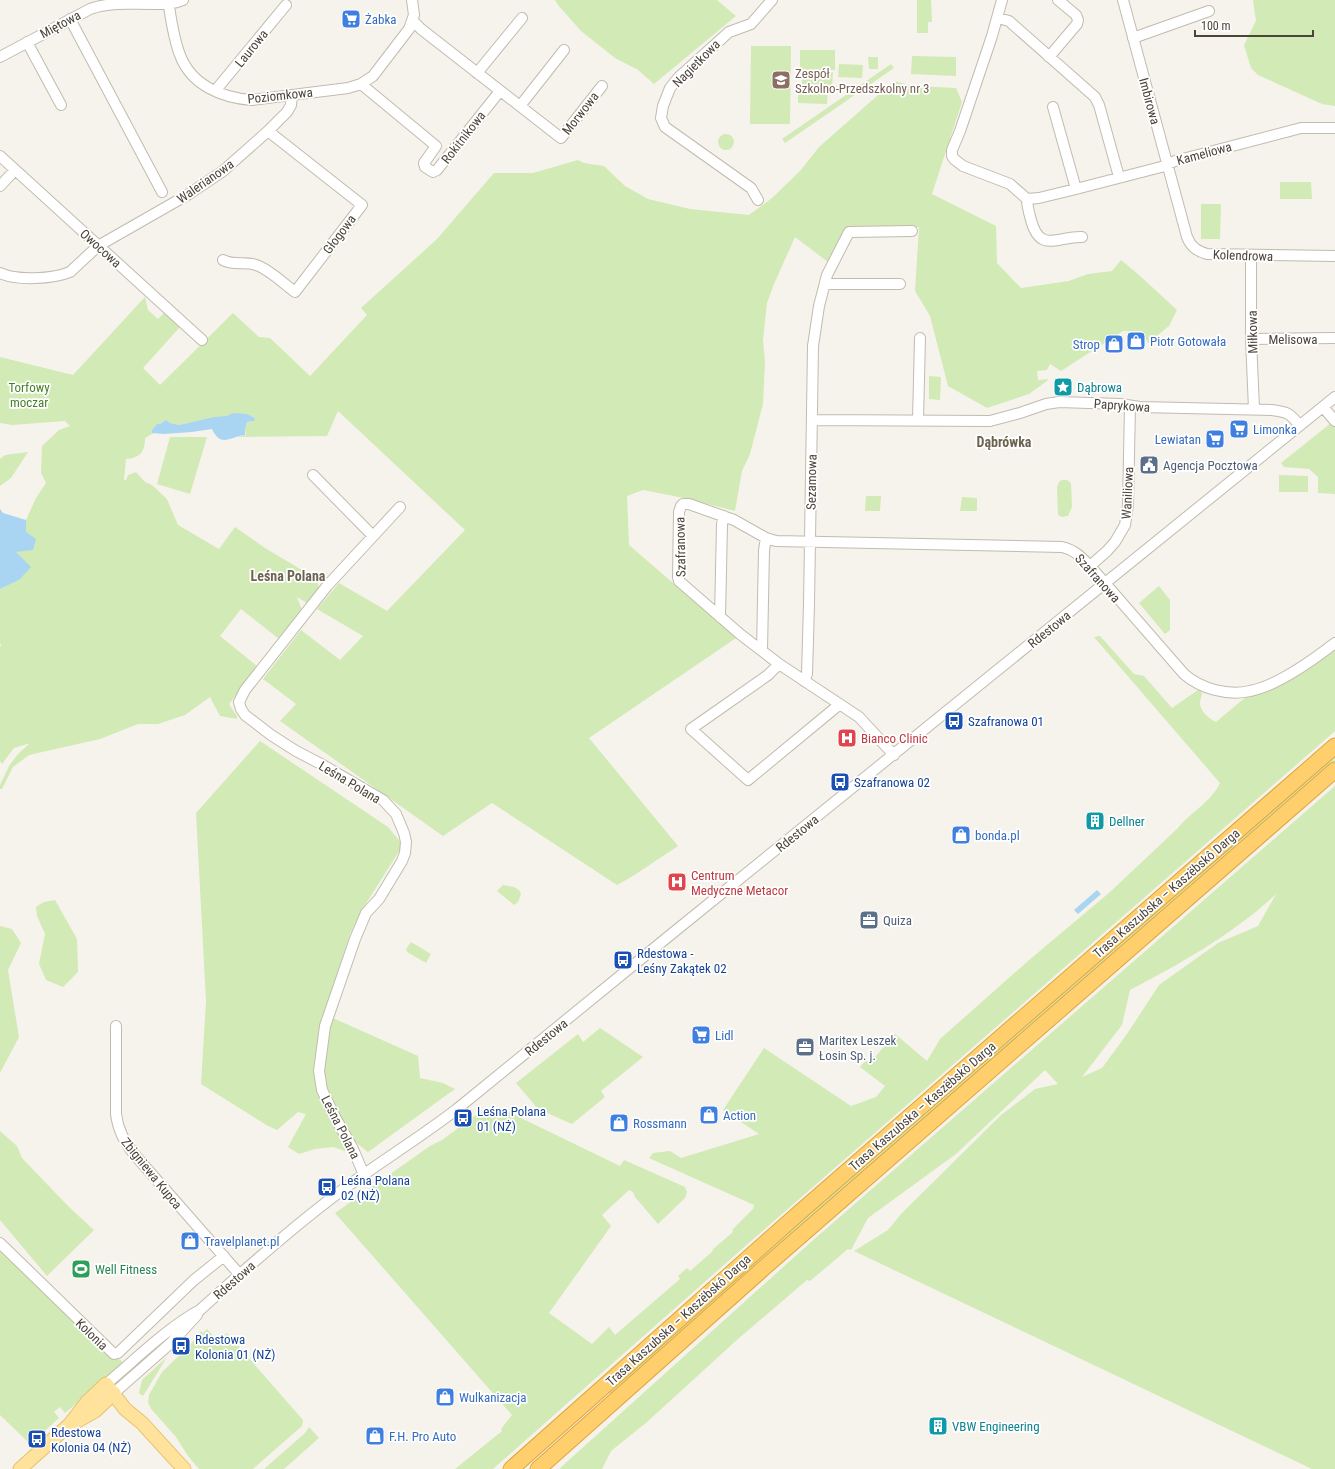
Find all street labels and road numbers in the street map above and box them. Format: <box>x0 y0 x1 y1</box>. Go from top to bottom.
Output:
street label: Miętowa <box>37 8 83 41</box>
street label: Laurowa <box>232 27 271 70</box>
street label: Nagietkowa <box>670 37 723 90</box>
street label: Imbirowa <box>1136 76 1163 126</box>
street label: Poziomkowa <box>247 85 313 106</box>
street label: Morwowa <box>559 89 602 138</box>
street label: Rokitnikowa <box>438 108 489 167</box>
street label: Kameliowa <box>1175 139 1233 168</box>
street label: Walerianowa <box>174 156 236 206</box>
street label: Głogowa <box>320 212 359 257</box>
street label: Owocowa <box>77 226 124 271</box>
street label: Kolendrowa <box>1213 247 1273 264</box>
street label: Miłkowa <box>1245 310 1260 354</box>
street label: Melisowa <box>1268 332 1318 347</box>
street label: Paprykowa <box>1093 396 1151 415</box>
street label: Sezamowa <box>804 454 819 510</box>
street label: Waniliowa <box>1119 466 1136 520</box>
street label: Szafranowa <box>672 517 689 577</box>
street label: Szafranowa <box>1072 551 1123 606</box>
street label: Rdestowa <box>1025 608 1074 651</box>
street label: Leśna Polana <box>316 758 383 807</box>
street label: Rdestowa <box>773 812 822 855</box>
street label: Trasa Kaszubska – Kaszëbskô Darga <box>1090 826 1243 961</box>
street label: Rdestowa <box>522 1016 571 1059</box>
street label: Trasa Kaszubska – Kaszëbskô Darga <box>846 1039 999 1174</box>
street label: Leśna Polana <box>318 1093 363 1161</box>
street label: Zbigniewa Kupca <box>118 1135 185 1212</box>
street label: Trasa Kaszubska – Kaszëbskô Darga <box>603 1251 754 1389</box>
street label: Rdestowa <box>210 1258 258 1303</box>
street label: Kolonia <box>73 1316 111 1353</box>

